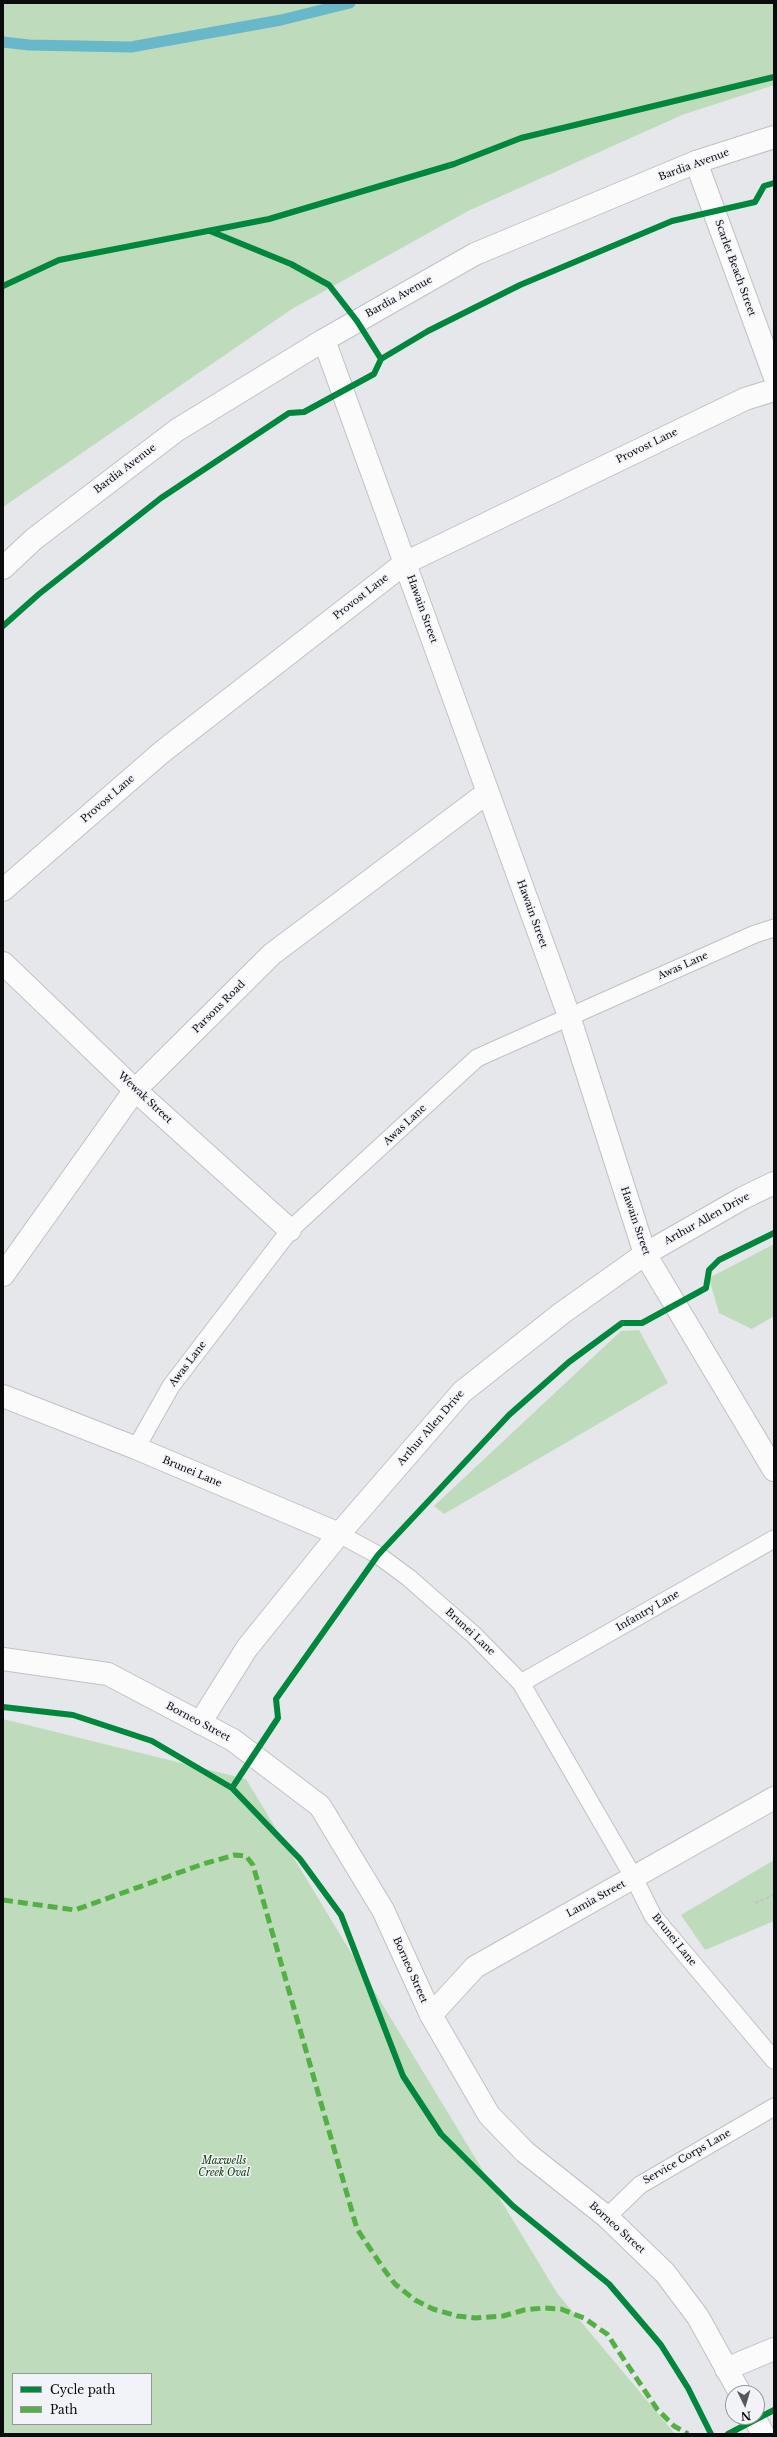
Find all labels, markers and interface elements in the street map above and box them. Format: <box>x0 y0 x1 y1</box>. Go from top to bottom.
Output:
street label: Bardia Avenue <box>657 147 731 183</box>
street label: Scarlet Beach Street <box>712 218 758 318</box>
street label: Bardia Avenue <box>363 274 435 320</box>
street label: Provost Lane <box>614 426 680 466</box>
street label: Bardia Avenue <box>92 442 158 496</box>
street label: Provost Lane <box>331 572 391 622</box>
street label: Hawain Street <box>404 573 440 645</box>
street label: Provost Lane <box>79 773 137 825</box>
street label: Hawain Street <box>514 878 550 950</box>
street label: Awas Lane <box>656 950 710 982</box>
street label: Parsons Road <box>190 978 248 1036</box>
street label: Wewak Street <box>115 1070 175 1126</box>
street label: Awas Lane <box>381 1102 429 1148</box>
street label: Hawain Street <box>618 1185 652 1257</box>
street label: Arthur Allen Drive <box>662 1191 752 1247</box>
street label: Awas Lane <box>167 1339 209 1389</box>
street label: Arthur Allen Drive <box>395 1388 467 1468</box>
street label: Brunei Lane <box>160 1454 224 1490</box>
street label: Infantry Lane <box>614 1588 682 1634</box>
street label: Brunei Lane <box>443 1606 497 1658</box>
street label: Borneo Street <box>164 1700 232 1744</box>
street label: Lamia Street <box>564 1878 628 1920</box>
street label: Brunei Lane <box>649 1912 699 1968</box>
street label: Borneo Street <box>390 1935 430 2005</box>
street label: Service Corps Lane <box>641 2127 733 2187</box>
park label: Maxwells Creek Oval <box>198 2155 250 2178</box>
street label: Borneo Street <box>587 2200 647 2256</box>
legend <box>12 2373 152 2425</box>
text: Cycle path <box>50 2382 115 2397</box>
north arrow <box>725 2385 765 2425</box>
text: Path <box>50 2402 78 2417</box>
text: N <box>740 2409 752 2423</box>

